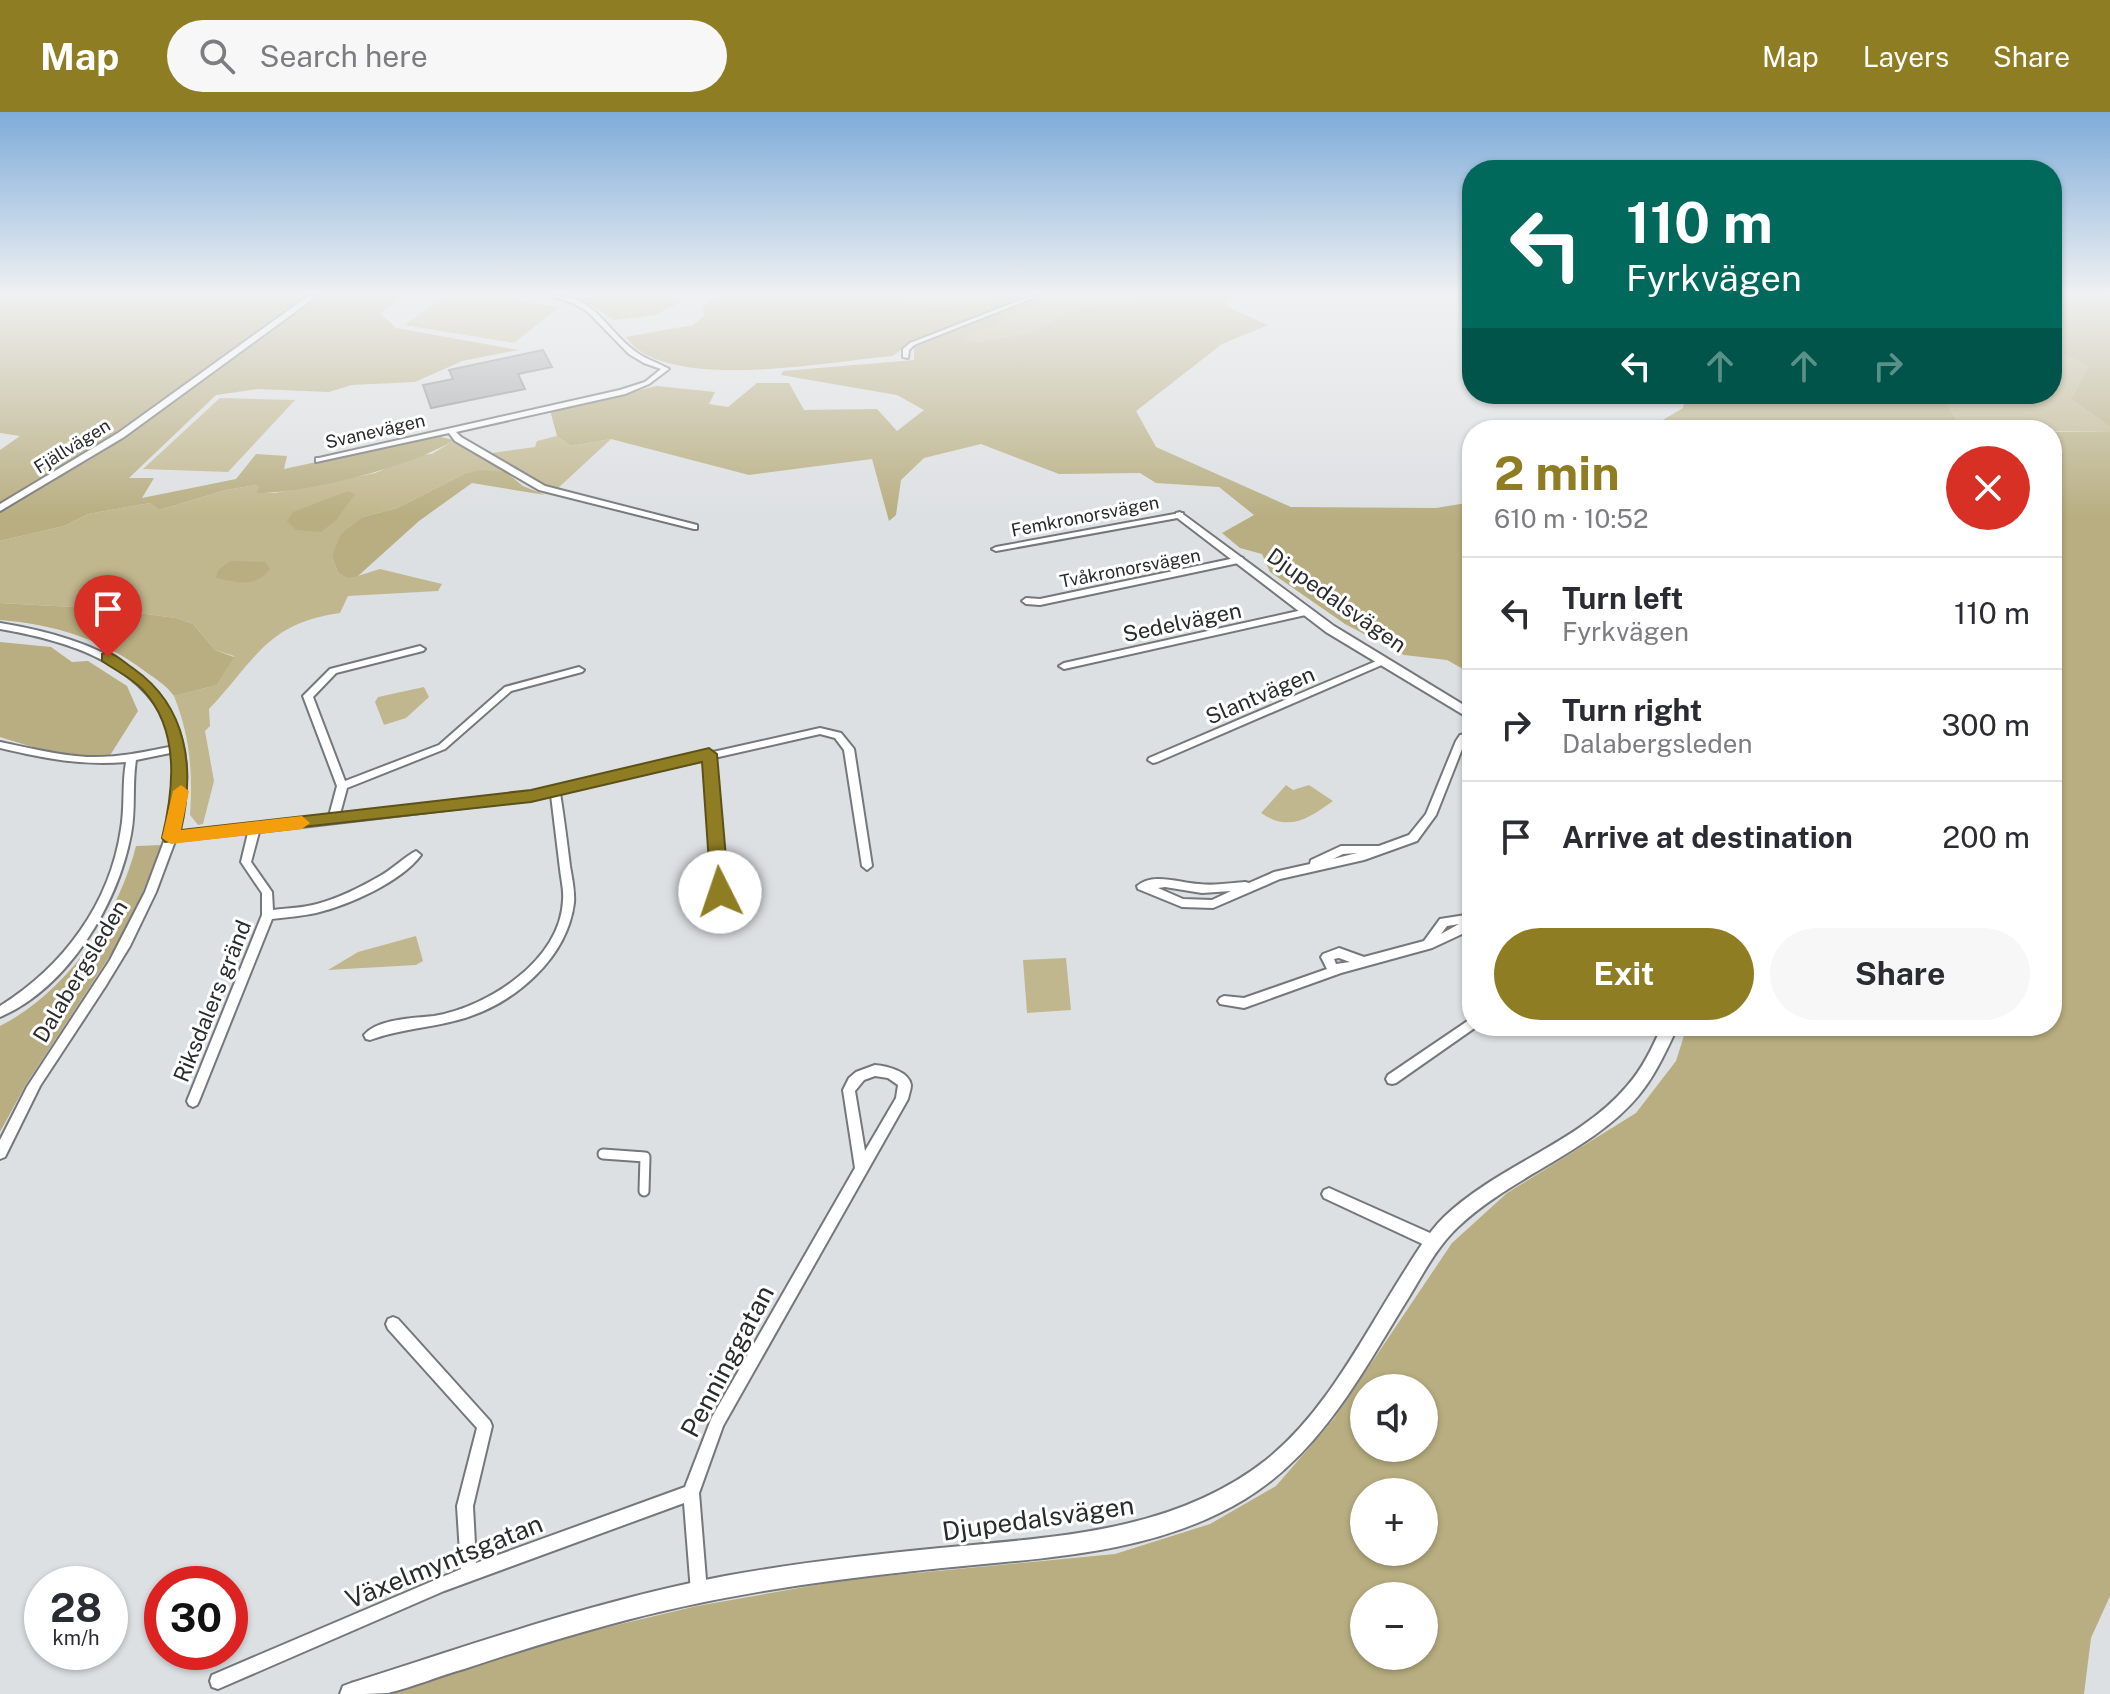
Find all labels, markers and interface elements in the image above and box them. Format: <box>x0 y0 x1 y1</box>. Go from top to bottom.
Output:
search box <box>167 20 727 92</box>
text: Map <box>40 34 119 79</box>
icon: search <box>195 34 239 78</box>
text: Search here <box>259 38 428 74</box>
text: Map <box>1762 40 1819 73</box>
text: Layers <box>1863 40 1949 73</box>
text: Share <box>1993 40 2070 73</box>
text: 110 m <box>1626 190 1773 256</box>
icon: left <box>1494 192 1598 296</box>
text: Fyrkvägen <box>1626 257 1802 299</box>
icon: left <box>1614 344 1658 388</box>
icon: ahead <box>1698 344 1742 388</box>
icon: ahead <box>1782 344 1826 388</box>
icon: right <box>1866 344 1910 388</box>
street label: Svanevägen <box>323 409 427 453</box>
street label: Fjällvägen <box>30 414 114 478</box>
text: 2 min <box>1494 444 1620 501</box>
button: close <box>1946 446 2030 530</box>
street label: Femkronorsvägen <box>1009 491 1161 541</box>
text: 610 m · 10:52 <box>1494 503 1648 534</box>
street label: Djupedalsvägen <box>1262 542 1412 658</box>
street label: Tvåkronorsvägen <box>1058 544 1202 592</box>
pin <box>74 575 142 657</box>
text: Turn left <box>1562 580 1683 616</box>
icon: arrive <box>86 587 130 631</box>
icon: left <box>1494 591 1538 635</box>
text: 110 m <box>1954 595 2030 631</box>
street label: Sedelvägen <box>1120 597 1244 647</box>
text: Fyrkvägen <box>1562 616 1689 647</box>
street label: Slantvägen <box>1202 660 1318 730</box>
text: Turn right <box>1562 692 1702 728</box>
icon: right <box>1494 703 1538 747</box>
text: 300 m <box>1942 707 2030 743</box>
text: Dalabergsleden <box>1562 728 1753 759</box>
icon: arrive <box>1494 815 1538 859</box>
text: Arrive at destination <box>1562 819 1853 855</box>
text: 200 m <box>1942 819 2030 855</box>
position arrow <box>678 850 762 934</box>
street label: Dalabergsleden <box>27 895 133 1047</box>
street label: Riksdalers gränd <box>168 916 256 1086</box>
button: Exit <box>1494 928 1754 1020</box>
button: Share <box>1770 928 2030 1020</box>
street label: Penninggatan <box>674 1280 780 1442</box>
map controls <box>1350 1374 1438 1670</box>
button: sound <box>1350 1374 1438 1462</box>
button: + <box>1350 1478 1438 1566</box>
street label: Djupedalsvägen <box>940 1489 1136 1547</box>
street label: Växelmyntsgatan <box>341 1507 547 1615</box>
speed limit sign: 30 <box>144 1566 248 1670</box>
button: − <box>1350 1582 1438 1670</box>
text: 28 <box>50 1584 102 1631</box>
text: km/h <box>52 1626 100 1650</box>

